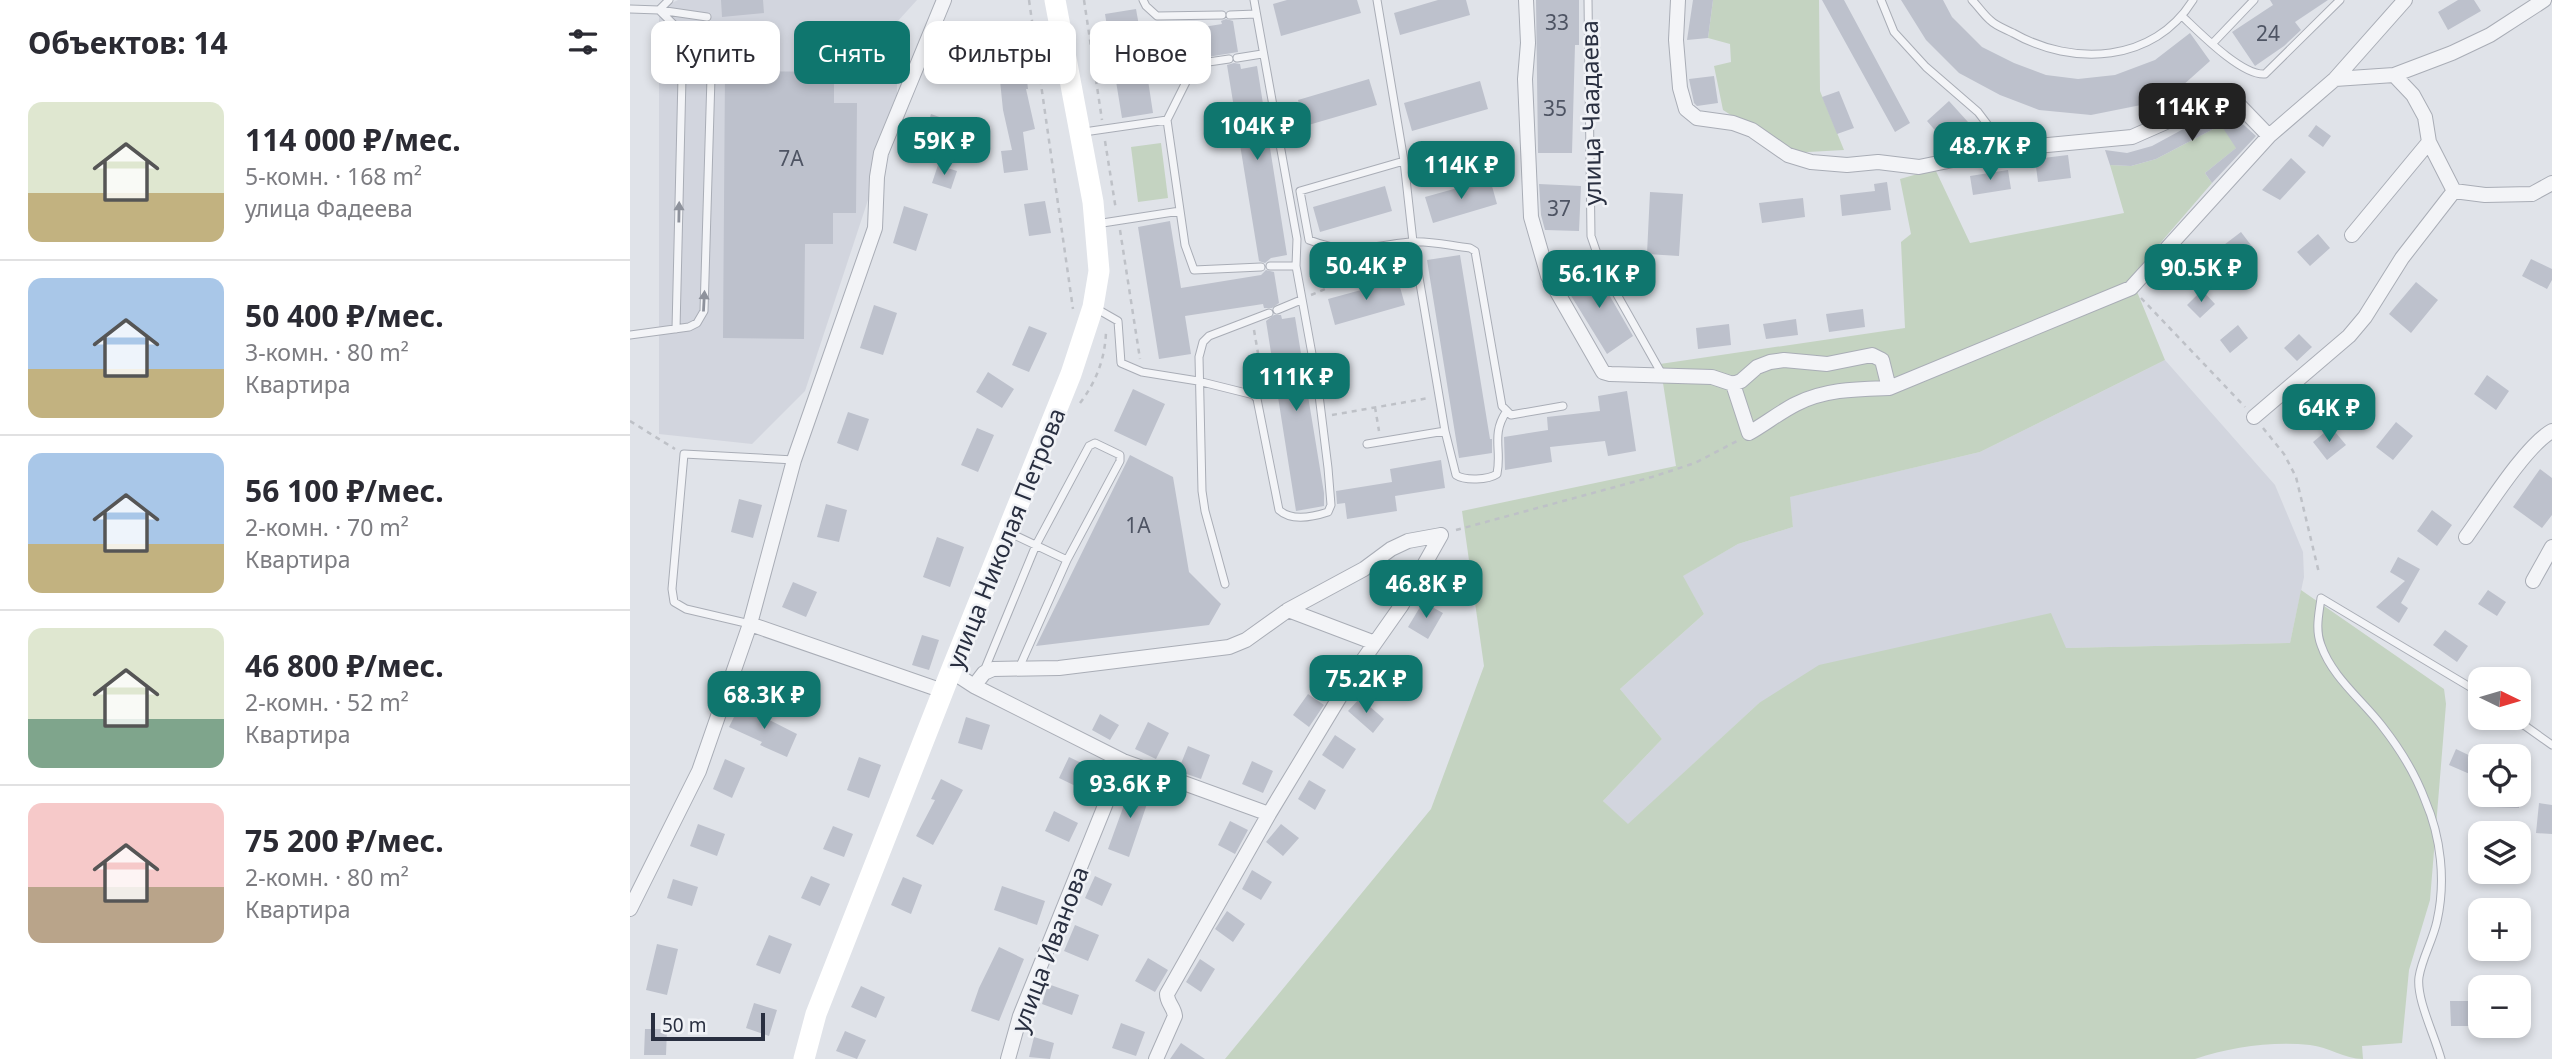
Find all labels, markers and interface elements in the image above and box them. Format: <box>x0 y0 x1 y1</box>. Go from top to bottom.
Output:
house number: 33 <box>1545 8 1569 36</box>
house number: 24 <box>2256 19 2280 47</box>
street label: улица Чаадаева <box>1572 20 1608 206</box>
chip: Купить <box>651 21 780 84</box>
chip: Снять <box>794 21 910 84</box>
chip: Фильтры <box>924 21 1076 84</box>
chip: Новое <box>1090 21 1211 84</box>
text: Объектов: 14 <box>28 22 228 63</box>
icon: filters <box>564 23 602 61</box>
pin: 114K ₽ <box>2135 83 2249 143</box>
text: 114K ₽ <box>2155 90 2229 122</box>
house number: 35 <box>1543 94 1567 122</box>
pin: 104K ₽ <box>1200 102 1314 162</box>
text: 104K ₽ <box>1220 109 1294 141</box>
pin: 59K ₽ <box>895 118 993 177</box>
text: 114 000 ₽/мес. <box>245 119 461 160</box>
pin: 48.7K ₽ <box>1925 122 2055 182</box>
text: 59K ₽ <box>913 124 975 156</box>
text: 48.7K ₽ <box>1950 129 2030 161</box>
icon: home <box>84 130 168 214</box>
pin: 114K ₽ <box>1404 142 1518 201</box>
house number: 7А <box>778 144 804 172</box>
text: 114K ₽ <box>1424 148 1498 180</box>
text: 5-комн. · 168 m² <box>245 160 422 192</box>
text: улица Фадеева <box>245 192 413 224</box>
house number: 37 <box>1547 194 1571 222</box>
one-way arrow <box>673 200 684 222</box>
pin: 50.4K ₽ <box>1301 243 1431 302</box>
pin: 90.5K ₽ <box>2136 244 2266 304</box>
text: 50.4K ₽ <box>1326 249 1406 281</box>
pin: 56.1K ₽ <box>1534 250 1664 310</box>
text: 90.5K ₽ <box>2161 251 2241 283</box>
text: 56.1K ₽ <box>1559 257 1639 289</box>
one-way arrow <box>698 289 709 311</box>
text: 50 400 ₽/мес. <box>245 295 444 336</box>
icon: home <box>84 306 168 390</box>
text: 3-комн. · 80 m² <box>245 336 409 368</box>
pin: 111K ₽ <box>1239 354 1353 413</box>
text: 111K ₽ <box>1259 360 1333 392</box>
text: Квартира <box>245 368 351 400</box>
pin: 64K ₽ <box>2280 384 2378 444</box>
text: 64K ₽ <box>2298 391 2360 423</box>
street label: улица Николая Петрова <box>938 403 1072 673</box>
text: 56 100 ₽/мес. <box>245 470 444 511</box>
icon: home <box>84 481 168 565</box>
text: 2-комн. · 70 m² <box>245 511 409 543</box>
house number: 1А <box>1125 511 1151 539</box>
text: Квартира <box>245 543 351 575</box>
pin: 46.8K ₽ <box>1361 560 1491 620</box>
text: 46.8K ₽ <box>1386 567 1466 599</box>
text: 46 800 ₽/мес. <box>245 645 444 686</box>
icon: home <box>84 656 168 740</box>
pin: 75.2K ₽ <box>1301 656 1431 715</box>
text: 75.2K ₽ <box>1326 662 1406 694</box>
north arrow <box>2468 667 2530 730</box>
map controls <box>2468 667 2531 1038</box>
pin: 68.3K ₽ <box>699 672 829 731</box>
text: 68.3K ₽ <box>724 678 804 710</box>
text: 2-комн. · 52 m² <box>245 686 409 718</box>
text: Квартира <box>245 718 351 750</box>
button: locate <box>2468 744 2531 807</box>
pin: 93.6K ₽ <box>1065 760 1195 820</box>
text: 93.6K ₽ <box>1090 767 1170 799</box>
text: 75 200 ₽/мес. <box>245 820 444 861</box>
button: layers <box>2468 821 2531 884</box>
icon: home <box>84 831 168 915</box>
text: 2-комн. · 80 m² <box>245 861 409 893</box>
street label: улица Иванова <box>1002 861 1096 1037</box>
text: Квартира <box>245 893 351 925</box>
button: + <box>2468 898 2531 961</box>
button: − <box>2468 975 2531 1038</box>
scale bar <box>651 1010 765 1042</box>
text: 50 m <box>662 1012 706 1038</box>

